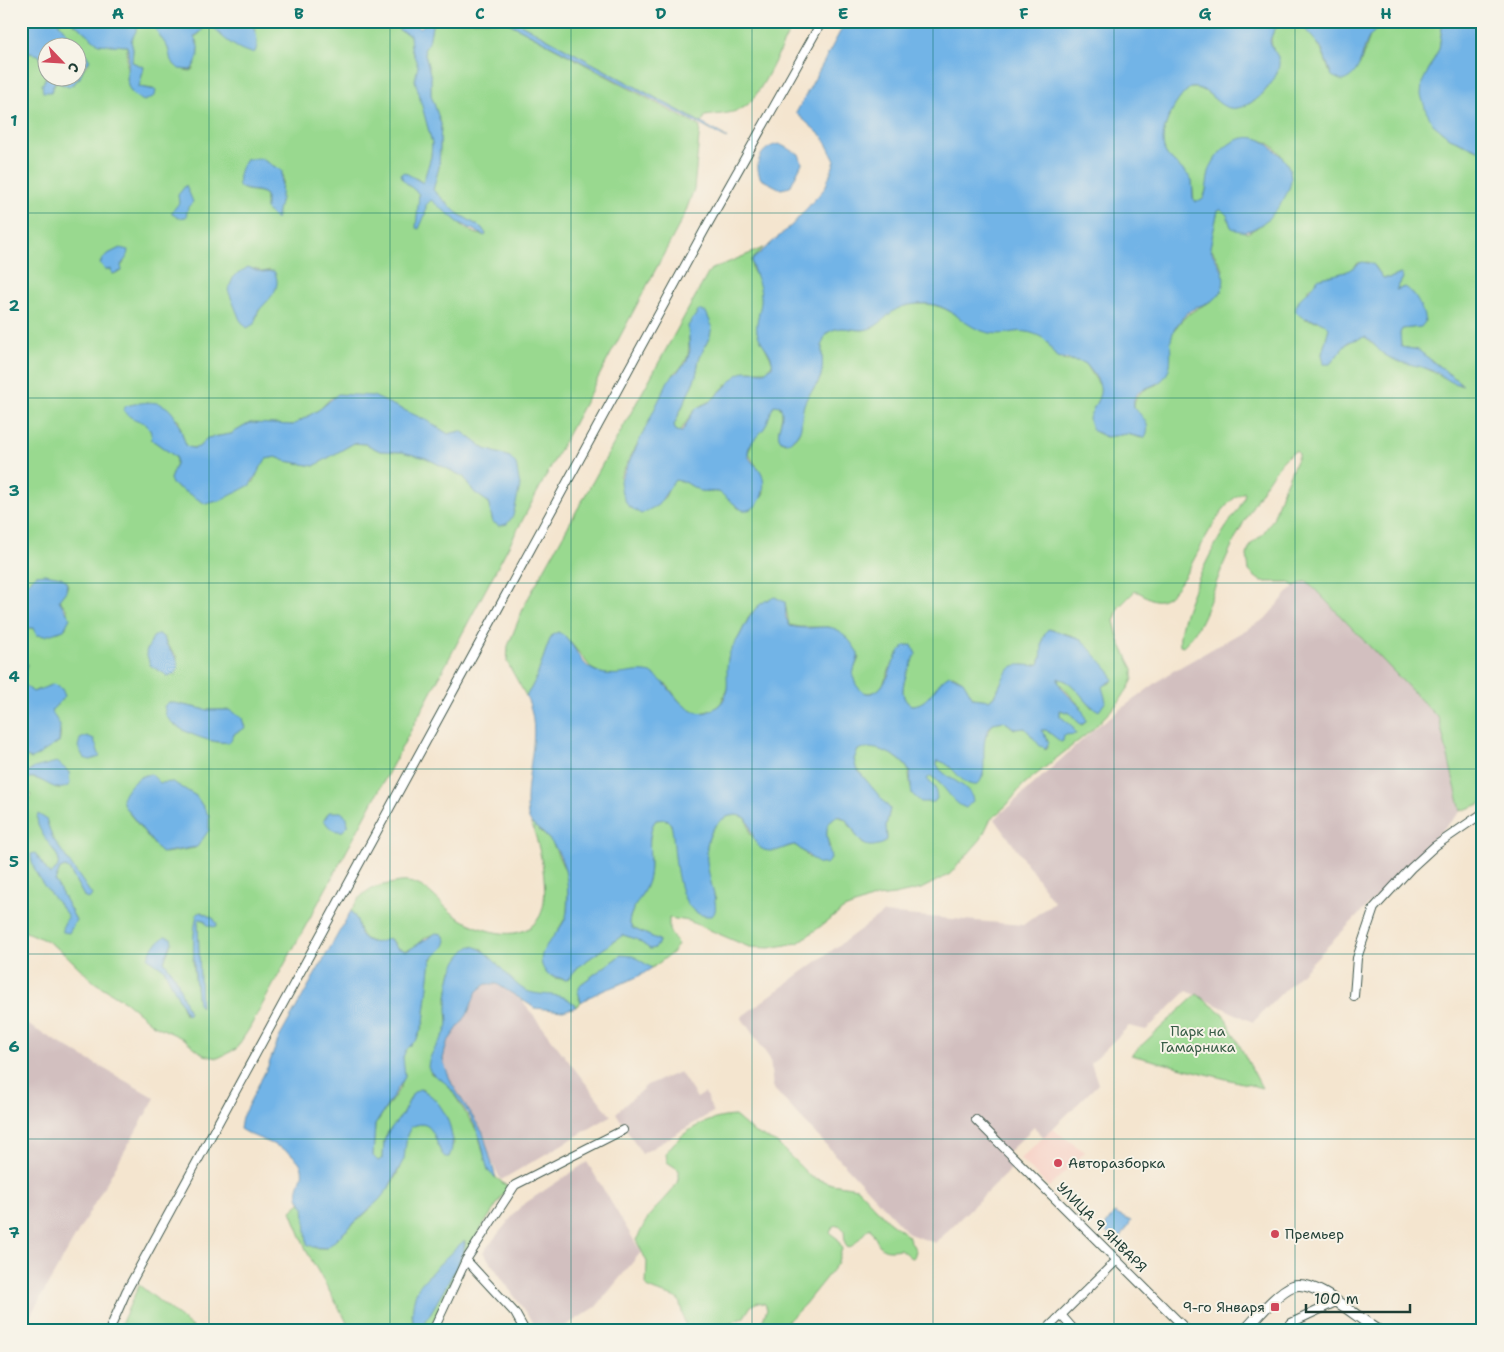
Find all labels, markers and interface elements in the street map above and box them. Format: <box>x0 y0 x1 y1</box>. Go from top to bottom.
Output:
text: A <box>112 3 124 24</box>
text: B <box>294 3 304 24</box>
text: C <box>475 3 485 24</box>
text: D <box>655 3 667 24</box>
text: E <box>838 3 848 24</box>
text: F <box>1019 3 1029 24</box>
text: G <box>1199 3 1212 24</box>
text: H <box>1380 3 1392 24</box>
north arrow <box>38 38 88 88</box>
text: С <box>64 60 84 75</box>
text: 1 <box>10 110 18 131</box>
text: 2 <box>8 295 20 316</box>
text: 3 <box>8 480 20 501</box>
text: 4 <box>8 666 20 687</box>
text: 5 <box>9 851 19 872</box>
park label: Парк на Гамарника <box>1161 1022 1236 1056</box>
text: 6 <box>8 1036 20 1057</box>
place label: Авторазборка <box>1068 1154 1166 1172</box>
marker: Авторазборка <box>1052 1157 1064 1169</box>
street label: УЛИЦА 9 ЯНВАРЯ <box>1053 1178 1151 1276</box>
text: 7 <box>8 1222 20 1243</box>
place label: Премьер <box>1285 1225 1344 1243</box>
marker: Премьер <box>1269 1228 1281 1240</box>
scale bar <box>1306 1282 1410 1314</box>
text: 100 m <box>1314 1289 1359 1309</box>
place label: 9-го Января <box>1182 1298 1265 1316</box>
marker: 9-го Января <box>1269 1301 1281 1313</box>

